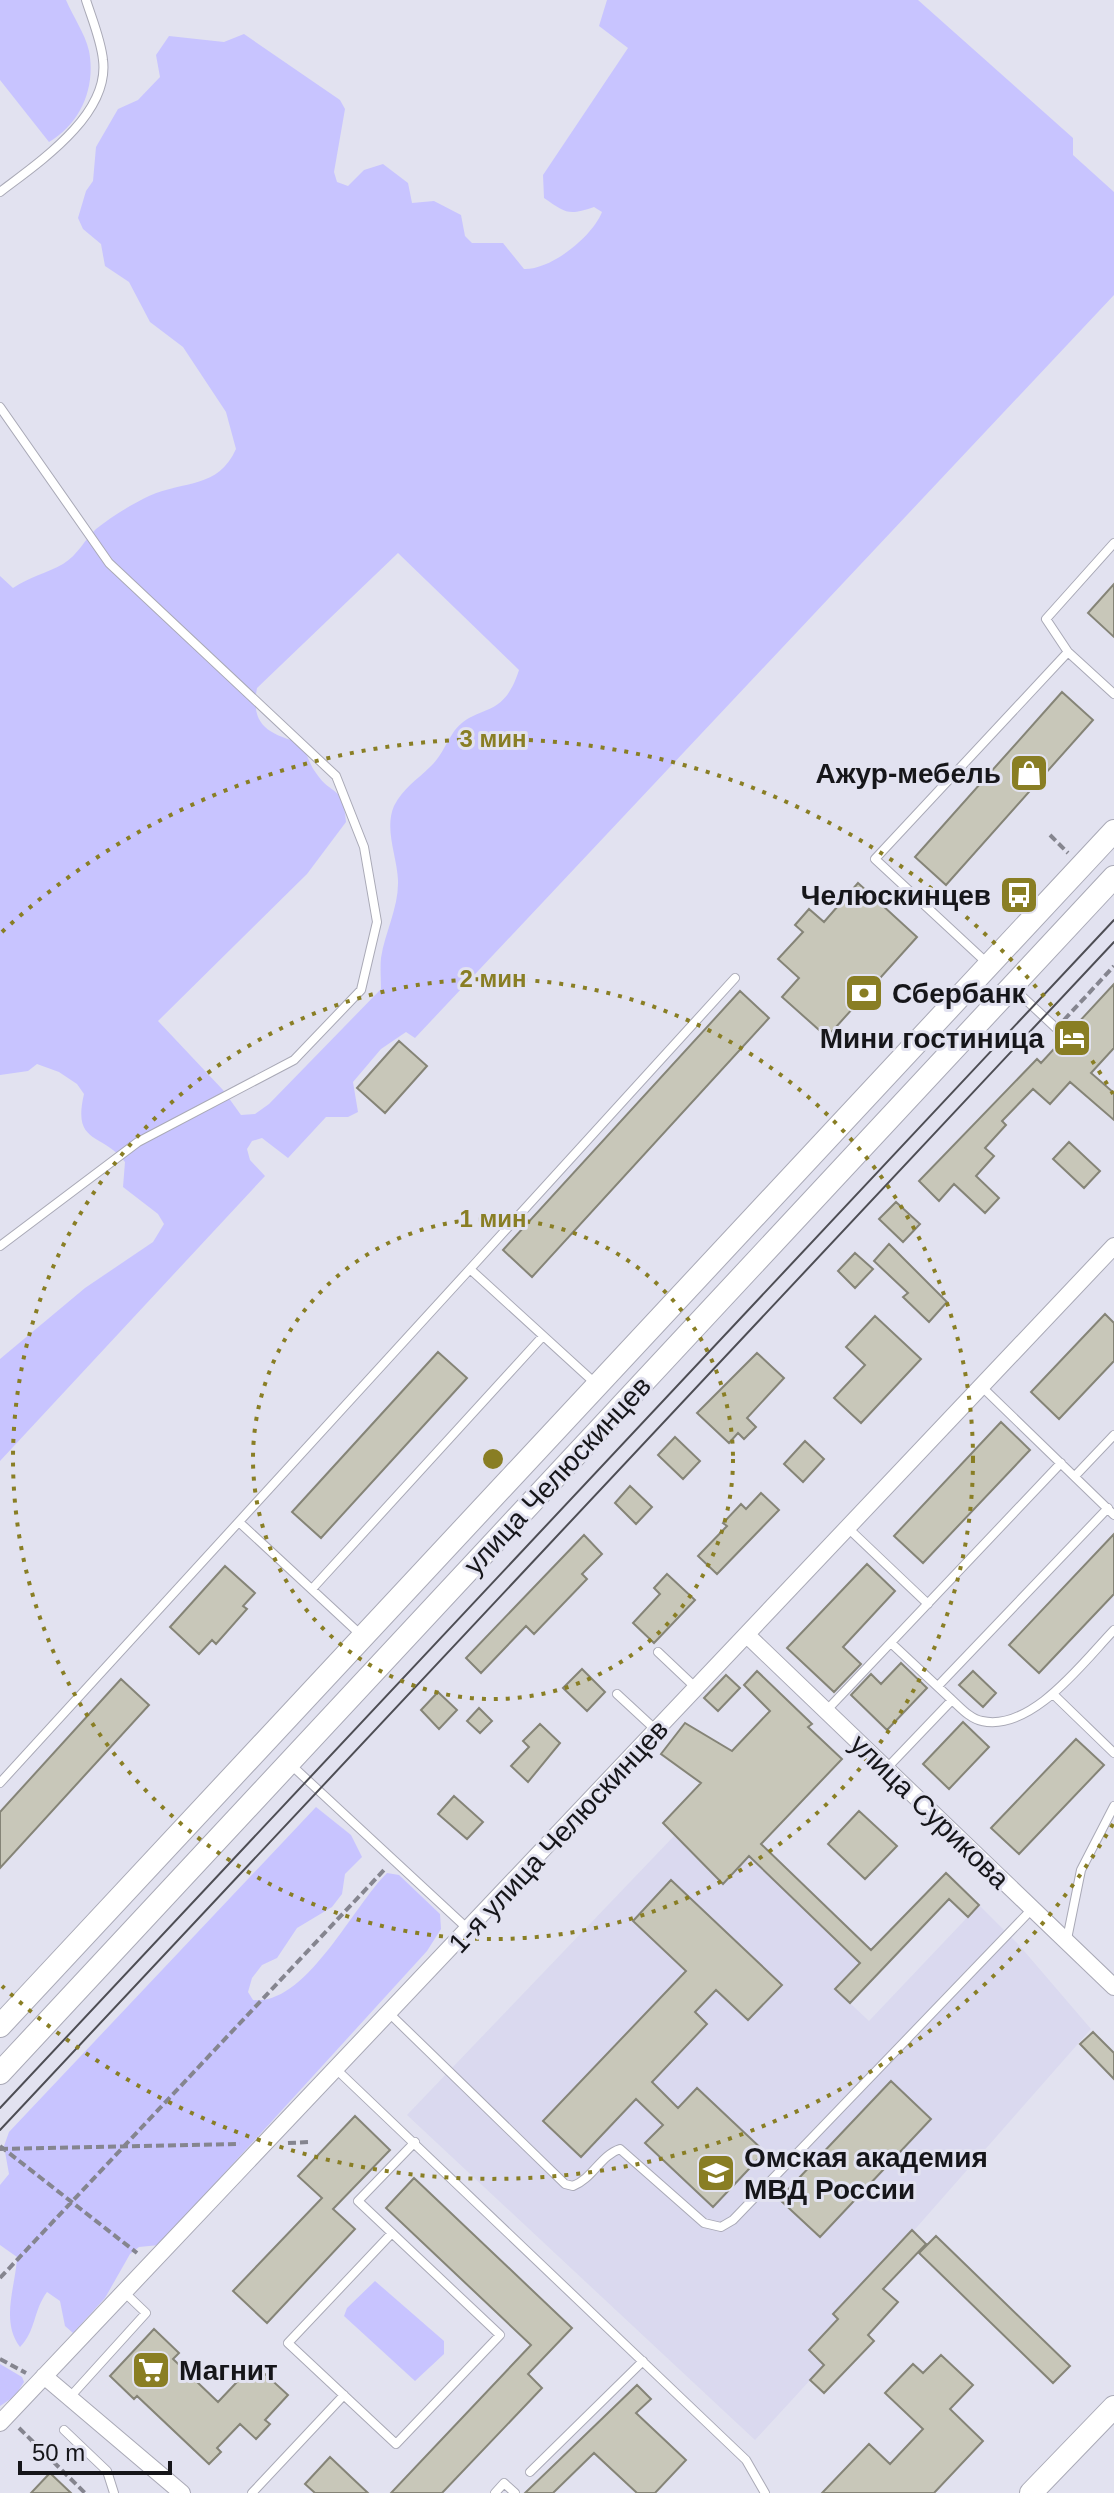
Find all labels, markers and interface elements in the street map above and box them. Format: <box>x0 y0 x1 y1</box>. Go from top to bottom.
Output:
text: 3 мин <box>459 725 527 752</box>
shop icon: Ажур-мебель <box>1008 752 1050 794</box>
place label: Ажур-мебель <box>816 758 1001 789</box>
bus stop icon: Челюскинцев <box>998 874 1040 916</box>
place label: Челюскинцев <box>801 880 991 911</box>
text: 2 мин <box>459 965 527 992</box>
bank icon: Сбербанк <box>843 972 885 1014</box>
place label: Сбербанк <box>892 978 1027 1009</box>
hotel icon: Мини гостиница <box>1051 1017 1093 1059</box>
place label: Мини гостиница <box>820 1023 1044 1054</box>
text: 1 мин <box>459 1205 527 1232</box>
street label: улица Челюскинцев <box>458 1370 657 1581</box>
centre of rings <box>479 1445 507 1473</box>
street label: 1-я улица Челюскинцев <box>442 1714 674 1959</box>
street label: улица Сурикова <box>844 1728 1016 1895</box>
place label: Омская академия МВД России <box>744 2142 988 2205</box>
school or university icon: Омская академия МВД России <box>695 2152 737 2194</box>
supermarket icon: Магнит <box>130 2349 172 2391</box>
place label: Магнит <box>179 2355 278 2386</box>
scale bar <box>20 2425 170 2475</box>
text: 50 m <box>32 2439 85 2466</box>

